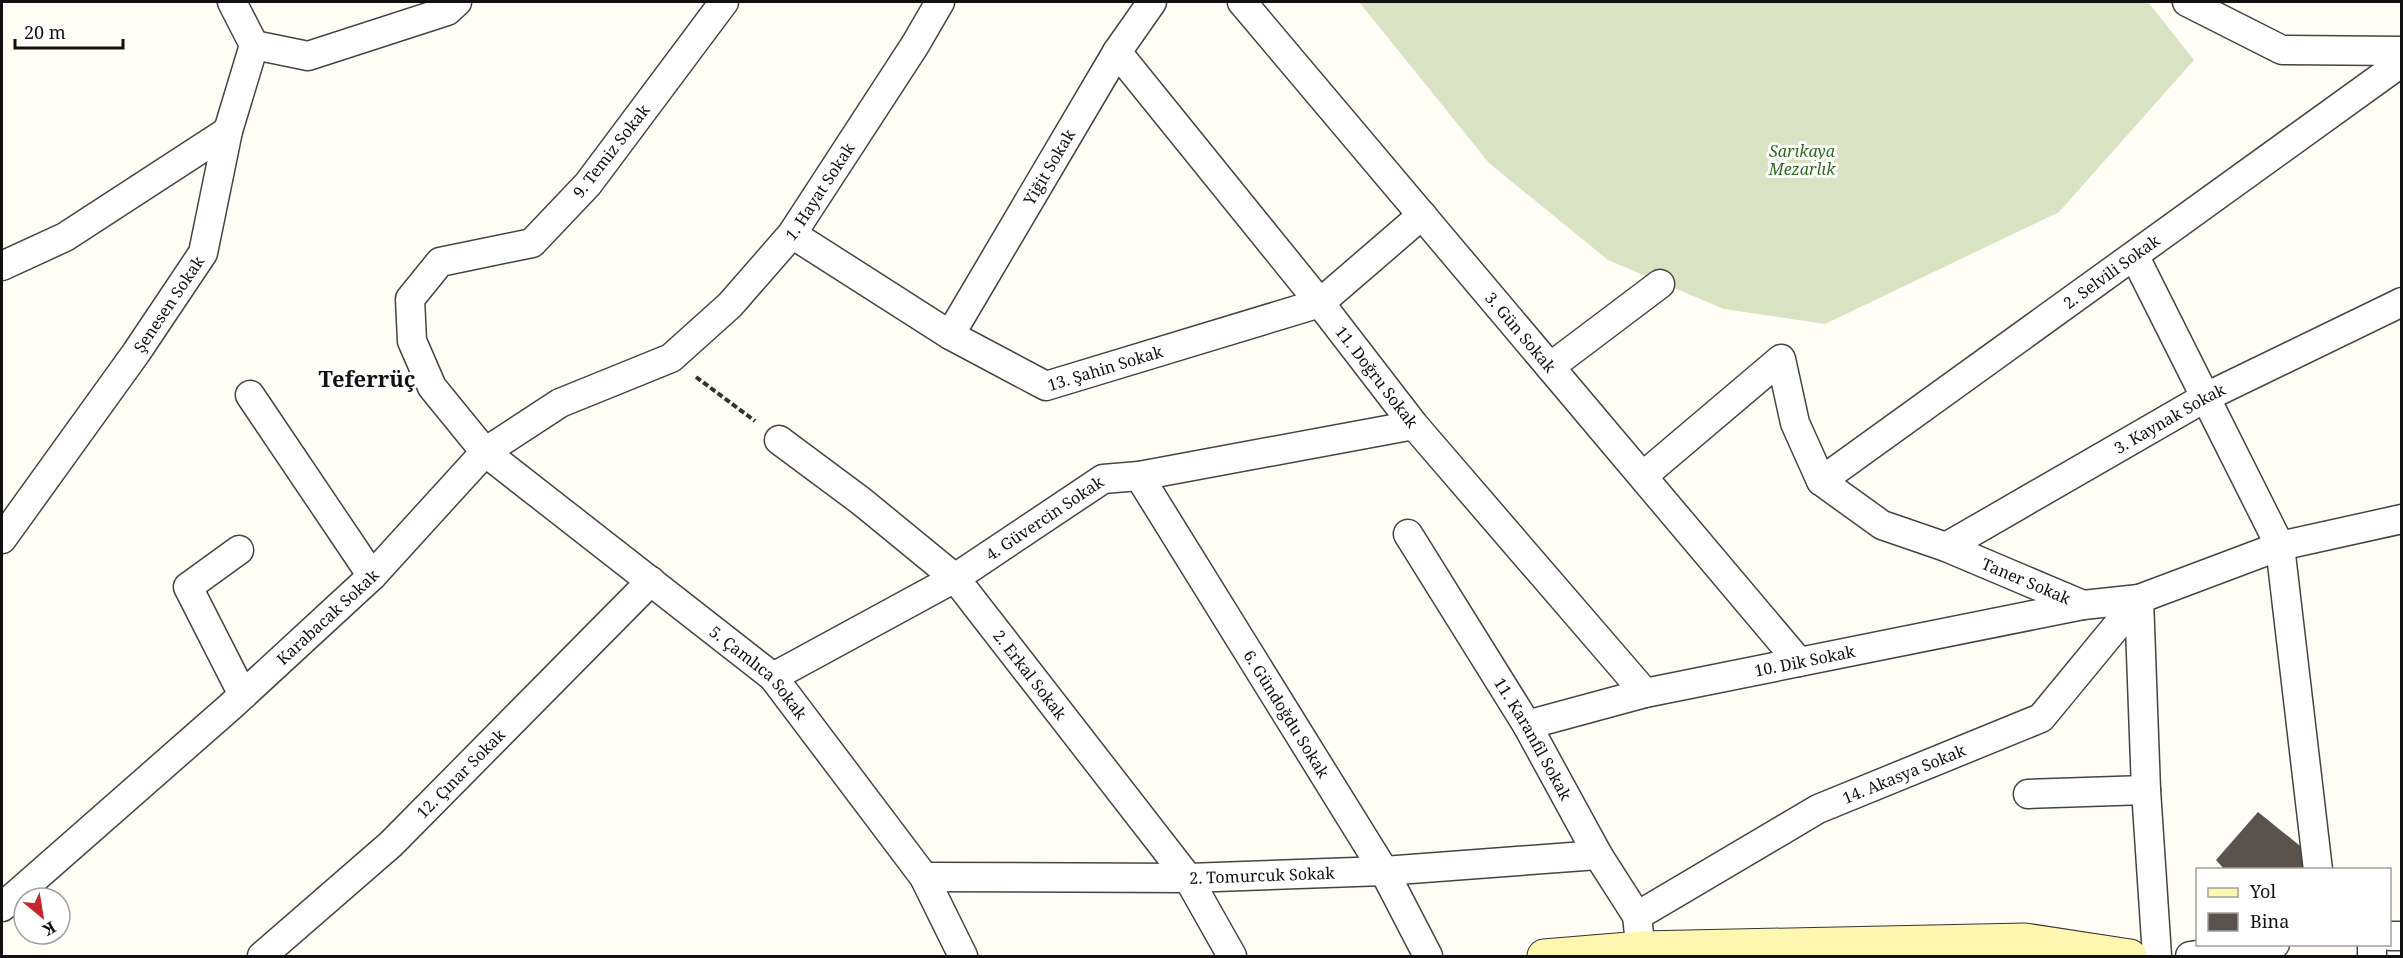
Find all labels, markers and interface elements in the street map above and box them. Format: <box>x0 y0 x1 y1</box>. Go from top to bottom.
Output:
scale bar <box>15 12 123 50</box>
text: 20 m <box>24 20 66 44</box>
street label: 9. Temiz Sokak <box>568 99 655 202</box>
street label: Yiğit Sokak <box>1018 125 1080 210</box>
street label: 1. Hayat Sokak <box>780 138 860 245</box>
park label: Sarıkaya Mezarlık <box>1768 140 1836 180</box>
street label: 2. Selvili Sokak <box>2059 229 2164 314</box>
street label: Şenesen Sokak <box>128 251 209 357</box>
street label: 3. Gün Sokak <box>1480 287 1561 378</box>
street label: 11. Doğru Sokak <box>1331 321 1424 433</box>
street label: 13. Şahin Sokak <box>1045 340 1166 396</box>
district label: Teferrüç <box>319 363 415 393</box>
street label: 3. Kaynak Sokak <box>2110 378 2230 459</box>
street label: 4. Güvercin Sokak <box>981 470 1108 565</box>
street label: Taner Sokak <box>1978 552 2075 610</box>
street label: Karabacak Sokak <box>272 564 384 670</box>
street label: 5. Çamlıca Sokak <box>705 621 812 724</box>
street label: 2. Erkal Sokak <box>988 625 1072 724</box>
street label: 10. Dik Sokak <box>1752 640 1857 682</box>
street label: 6. Gündoğdu Sokak <box>1239 646 1335 783</box>
street label: 11. Karanfil Sokak <box>1489 673 1577 805</box>
street label: 12. Çınar Sokak <box>411 723 510 823</box>
street label: 14. Akasya Sokak <box>1839 739 1969 809</box>
street label: 2. Tomurcuk Sokak <box>1189 862 1336 889</box>
legend <box>2196 868 2391 946</box>
text: Yol <box>2249 879 2276 903</box>
north arrow <box>12 886 72 946</box>
text: Bina <box>2250 909 2289 933</box>
text: K <box>39 917 60 942</box>

